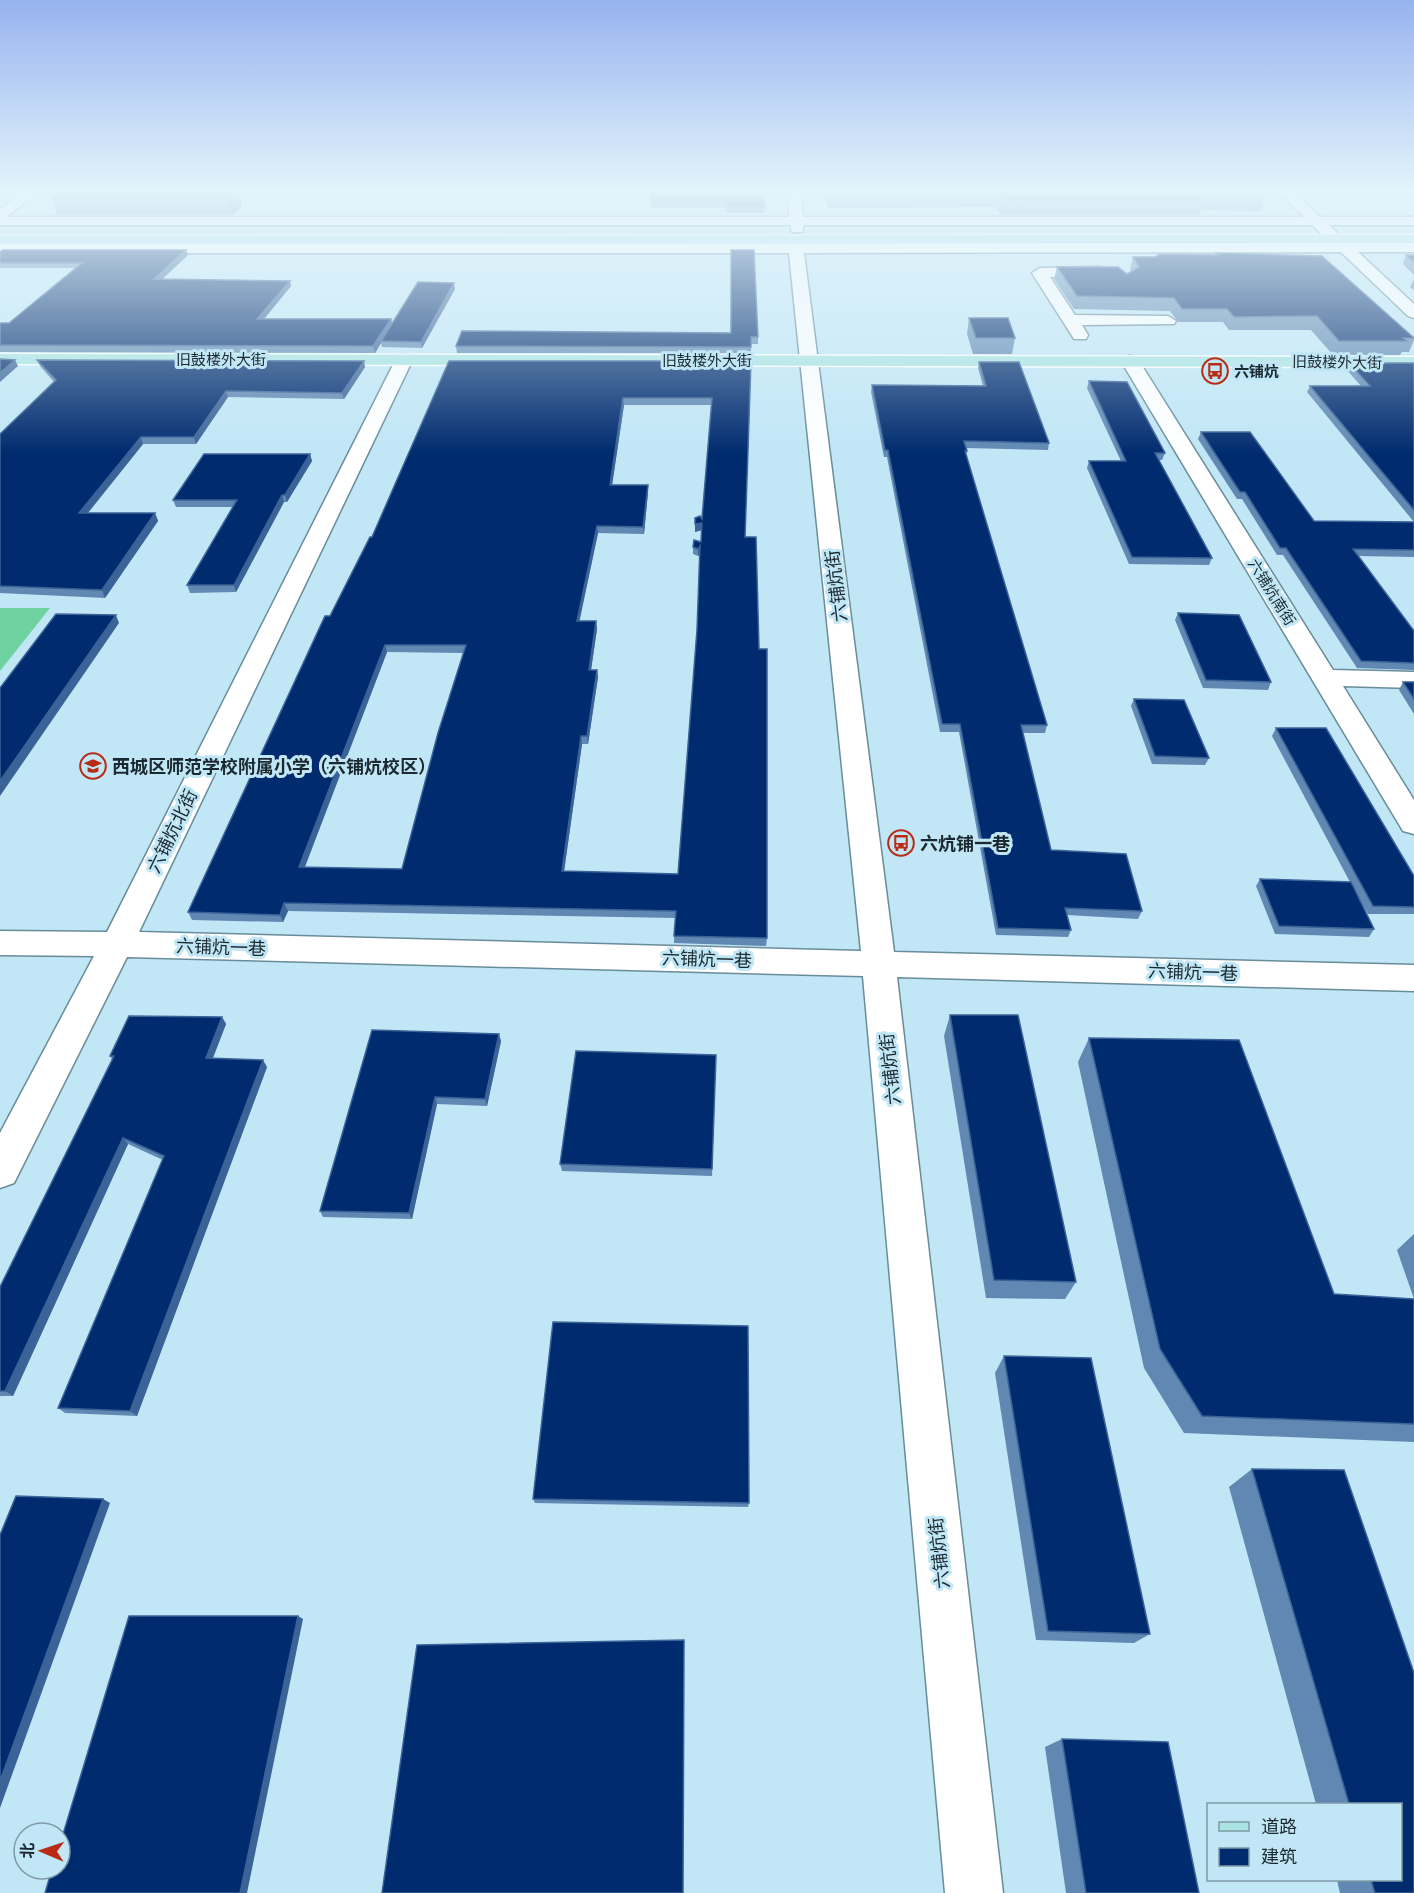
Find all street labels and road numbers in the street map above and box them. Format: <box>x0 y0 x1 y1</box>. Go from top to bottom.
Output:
street label: 旧鼓楼外大街 <box>176 350 266 369</box>
street label: 旧鼓楼外大街 <box>662 351 752 370</box>
street label: 旧鼓楼外大街 <box>1292 352 1382 372</box>
street label: 六铺炕街 <box>820 549 852 623</box>
street label: 六铺炕南街 <box>1244 555 1300 629</box>
street label: 六铺炕北街 <box>142 786 202 876</box>
street label: 六铺炕一巷 <box>176 934 266 960</box>
street label: 六铺炕一巷 <box>662 946 752 972</box>
street label: 六铺炕一巷 <box>1148 959 1238 985</box>
street label: 六铺炕街 <box>875 1032 905 1106</box>
street label: 六铺炕街 <box>924 1516 954 1590</box>

